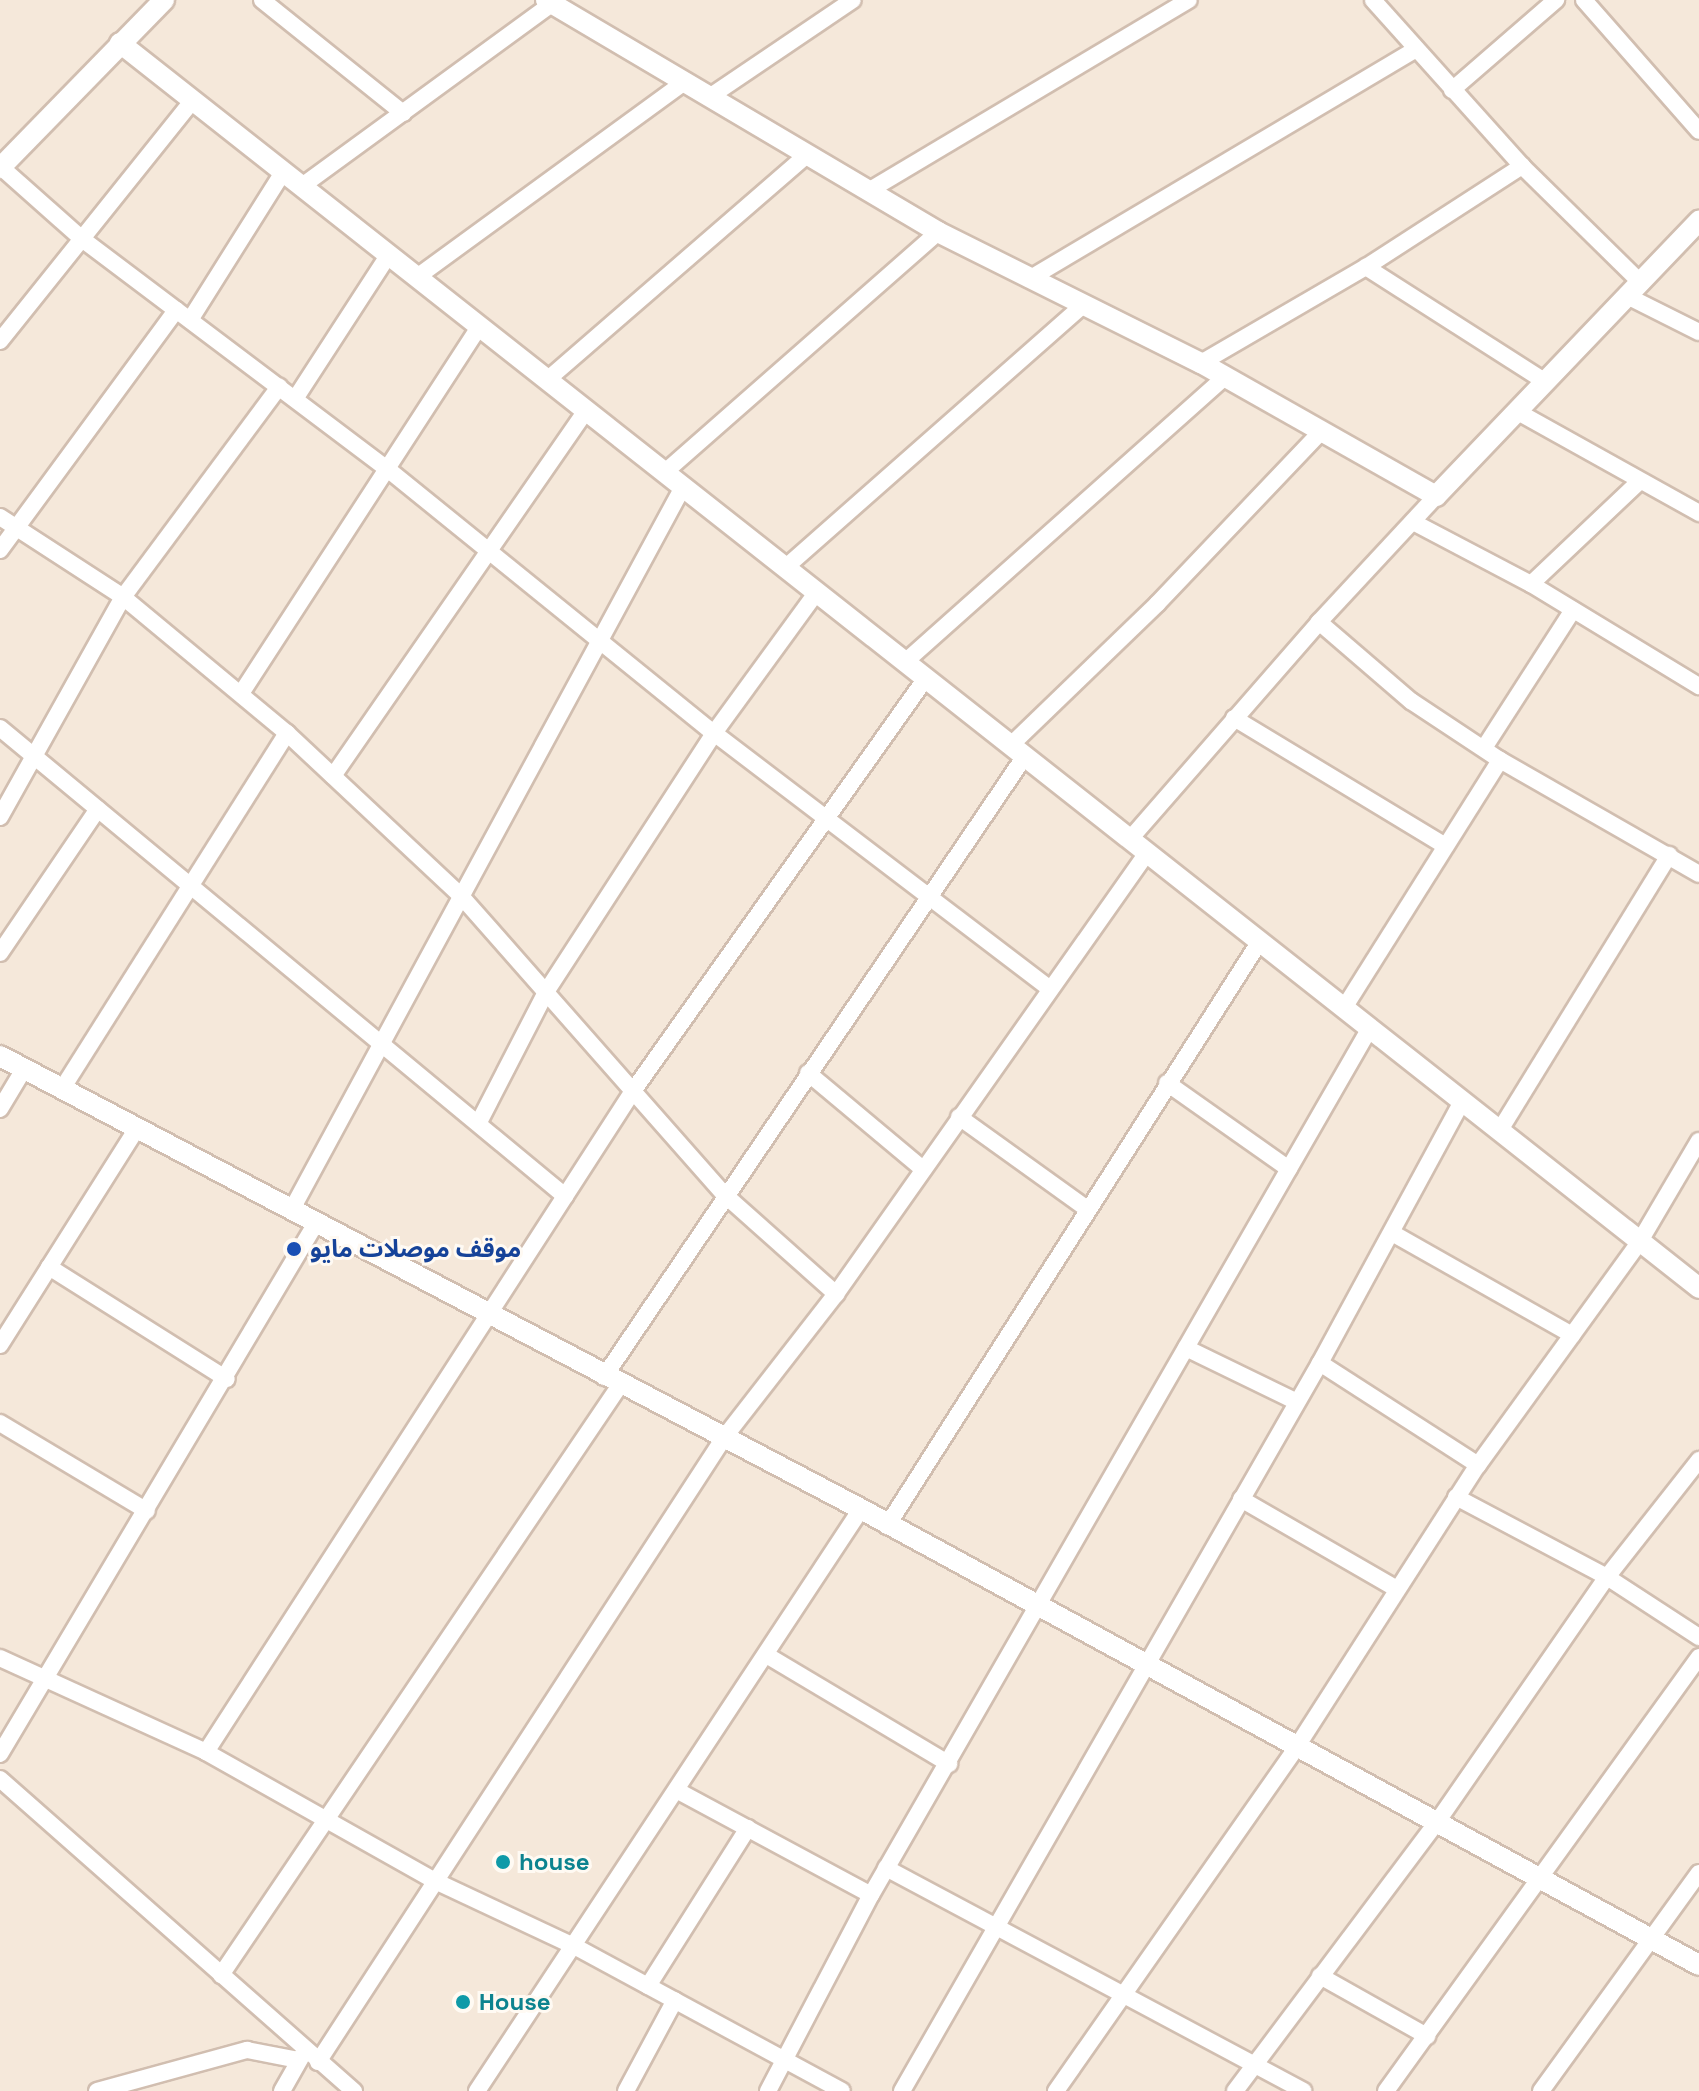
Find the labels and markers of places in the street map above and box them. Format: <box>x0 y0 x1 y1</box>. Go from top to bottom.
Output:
place label: موقف موصلات مايو <box>310 1235 521 1263</box>
marker: موقف موصلات مايو <box>285 1240 303 1258</box>
place label: house <box>519 1848 590 1876</box>
marker: house <box>494 1853 512 1871</box>
place label: House <box>479 1988 551 2016</box>
marker: House <box>454 1993 472 2011</box>

